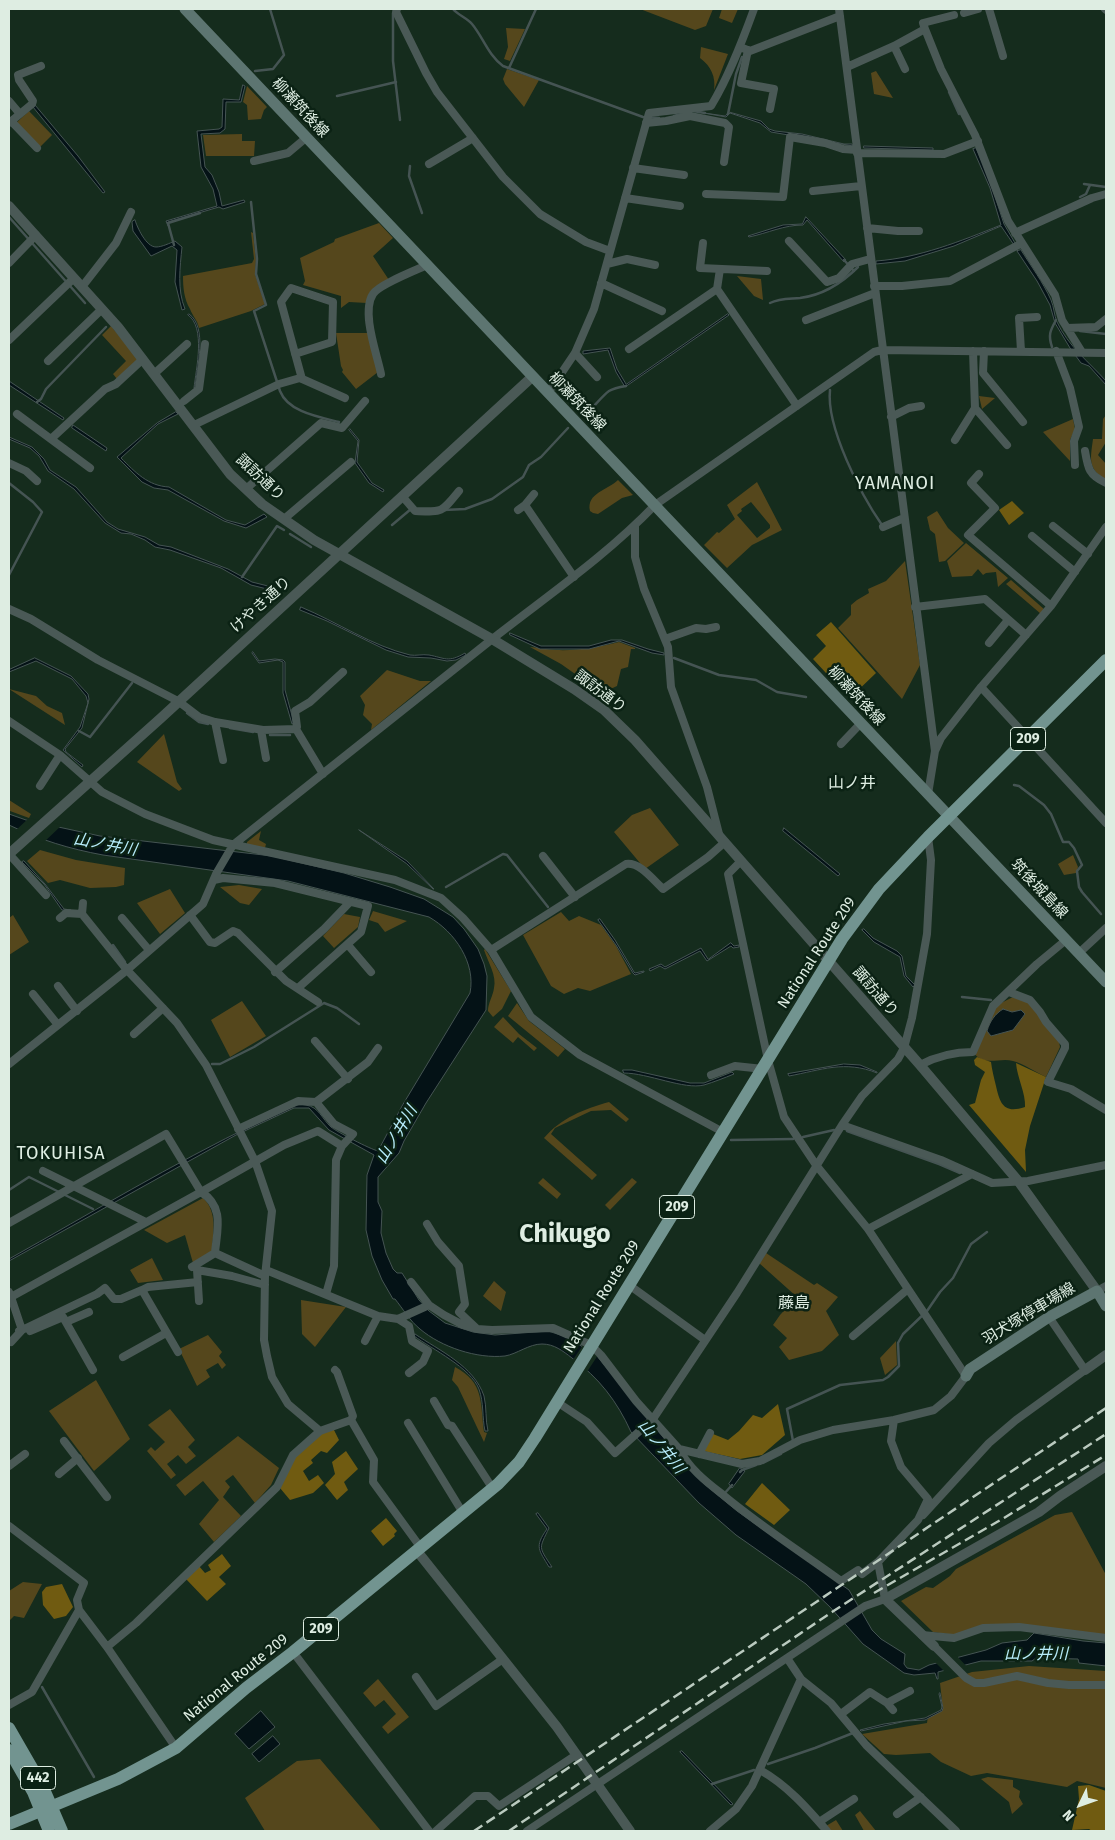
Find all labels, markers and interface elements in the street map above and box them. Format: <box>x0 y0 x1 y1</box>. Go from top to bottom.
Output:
street label: 柳瀬筑後線 <box>268 74 332 142</box>
street label: 柳瀬筑後線 <box>544 369 610 435</box>
street label: 諏訪通り <box>232 451 288 505</box>
district label: YAMANOI <box>854 473 936 495</box>
street label: けやき通り <box>227 573 295 637</box>
street label: 柳瀬筑後線 <box>824 662 888 730</box>
street label: 諏訪通り <box>571 667 629 717</box>
road number: 209 <box>1010 728 1046 751</box>
district label: 山ノ井 <box>828 774 876 794</box>
water label: 山ノ井川 <box>72 830 138 860</box>
street label: 筑後城島線 <box>1007 855 1071 923</box>
street label: National Route 209 <box>774 894 860 1012</box>
street label: 諏訪通り <box>849 963 901 1021</box>
water label: 山ノ井川 <box>372 1103 422 1167</box>
district label: TOKUHISA <box>15 1143 107 1165</box>
road number: 209 <box>660 1196 694 1218</box>
district label: Chikugo <box>519 1220 611 1250</box>
street label: National Route 209 <box>560 1237 644 1357</box>
street label: 羽犬塚停車場線 <box>979 1279 1079 1349</box>
district label: 藤島 <box>778 1294 810 1314</box>
water label: 山ノ井川 <box>633 1416 689 1478</box>
road number: 209 <box>304 1618 338 1640</box>
street label: National Route 209 <box>180 1630 292 1726</box>
water label: 山ノ井川 <box>1004 1645 1068 1665</box>
road number: 442 <box>20 1766 56 1790</box>
north arrow <box>1055 1780 1105 1830</box>
text: N <box>1059 1806 1078 1825</box>

